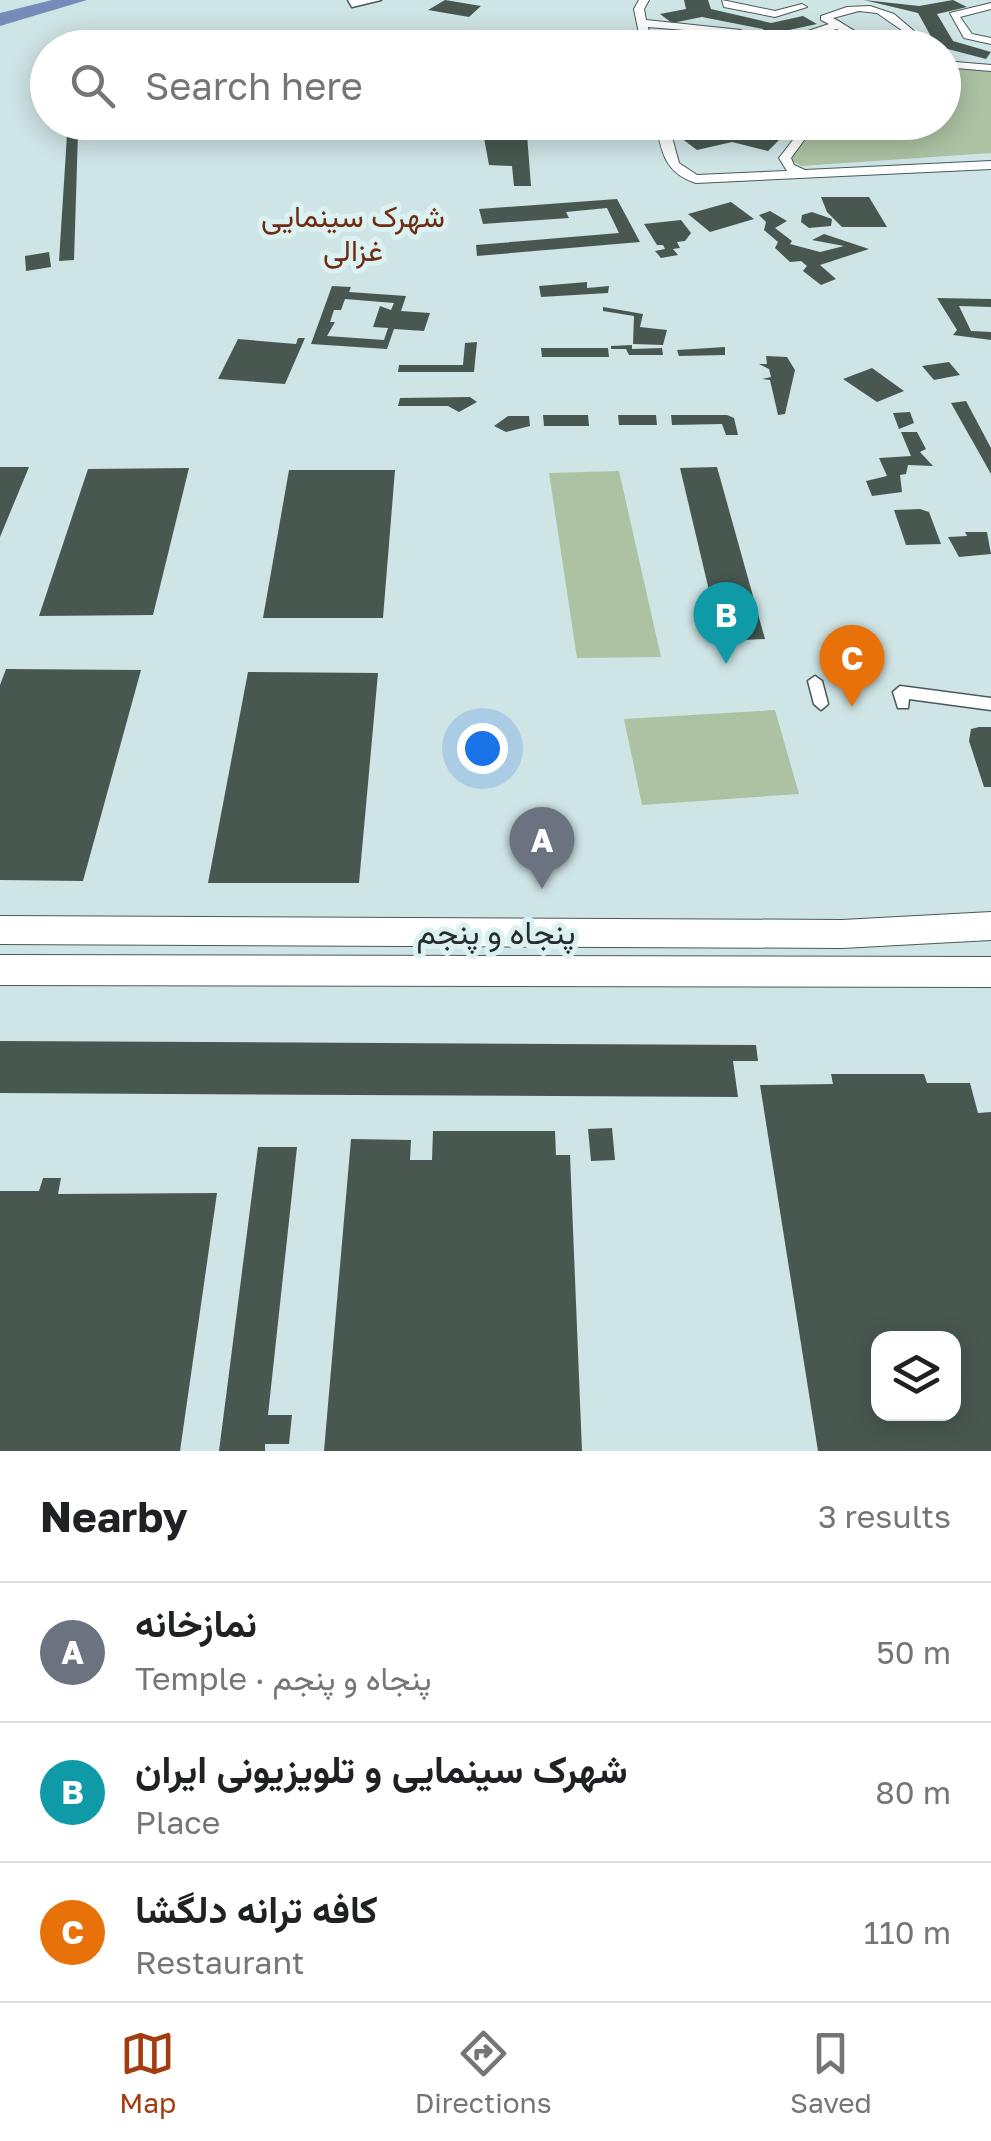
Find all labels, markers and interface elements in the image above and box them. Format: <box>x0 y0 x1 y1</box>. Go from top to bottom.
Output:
search box <box>30 30 961 140</box>
icon: search <box>65 58 120 113</box>
text: Search here <box>145 63 363 108</box>
district label: شهرک سینمایی غزالی <box>261 198 445 269</box>
pin: B <box>694 582 758 664</box>
pin: C <box>820 624 884 707</box>
your location <box>457 723 508 774</box>
pin: A <box>510 806 574 889</box>
street label: پنجاه و پنجم <box>417 913 575 955</box>
map controls <box>871 1331 961 1421</box>
button: layers <box>871 1331 961 1421</box>
text: Nearby <box>40 1491 188 1541</box>
text: 3 results <box>818 1497 951 1535</box>
text: نمازخانه <box>135 1600 257 1645</box>
text: A <box>61 1633 84 1671</box>
text: 50 m <box>876 1633 951 1671</box>
text: Temple · پنجاه و پنجم <box>135 1659 432 1697</box>
text: شهرک سینمایی و تلویزیونی ایران <box>135 1746 628 1791</box>
text: B <box>61 1773 84 1811</box>
text: 80 m <box>875 1773 951 1811</box>
text: Place <box>135 1803 220 1841</box>
text: کافه ترانه دلگشا <box>135 1886 378 1931</box>
text: C <box>61 1913 84 1951</box>
text: 110 m <box>864 1913 951 1951</box>
text: Restaurant <box>135 1943 305 1981</box>
tab: Map <box>119 2026 176 2119</box>
tab: Directions <box>415 2026 552 2119</box>
tab: Saved <box>790 2026 872 2119</box>

